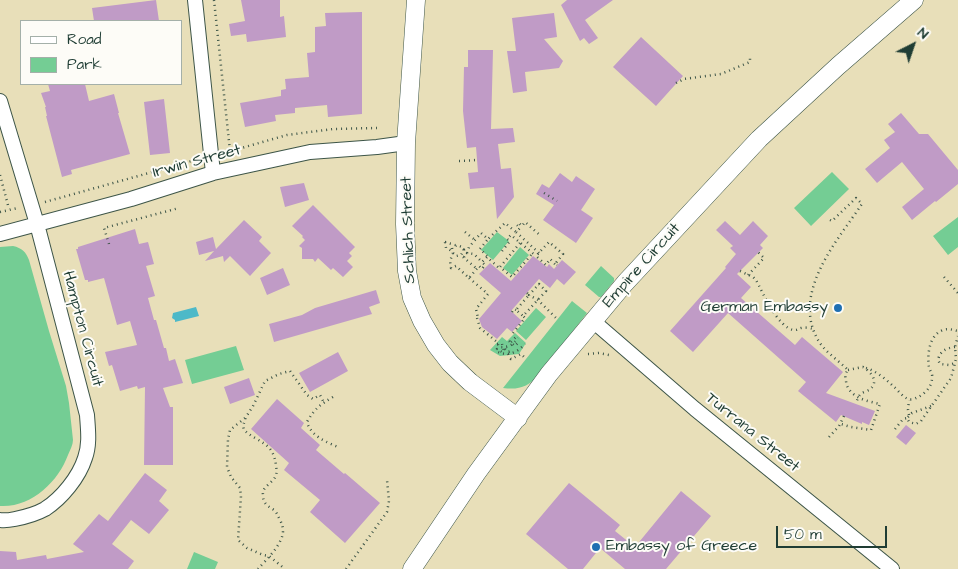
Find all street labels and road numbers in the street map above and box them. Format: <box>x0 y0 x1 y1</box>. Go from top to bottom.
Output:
street label: Irwin Street <box>151 141 243 183</box>
street label: Schlich Street <box>398 176 420 284</box>
street label: Empire Circuit <box>599 220 685 312</box>
street label: Hampton Circuit <box>57 269 107 389</box>
street label: Turrana Street <box>701 389 803 477</box>

